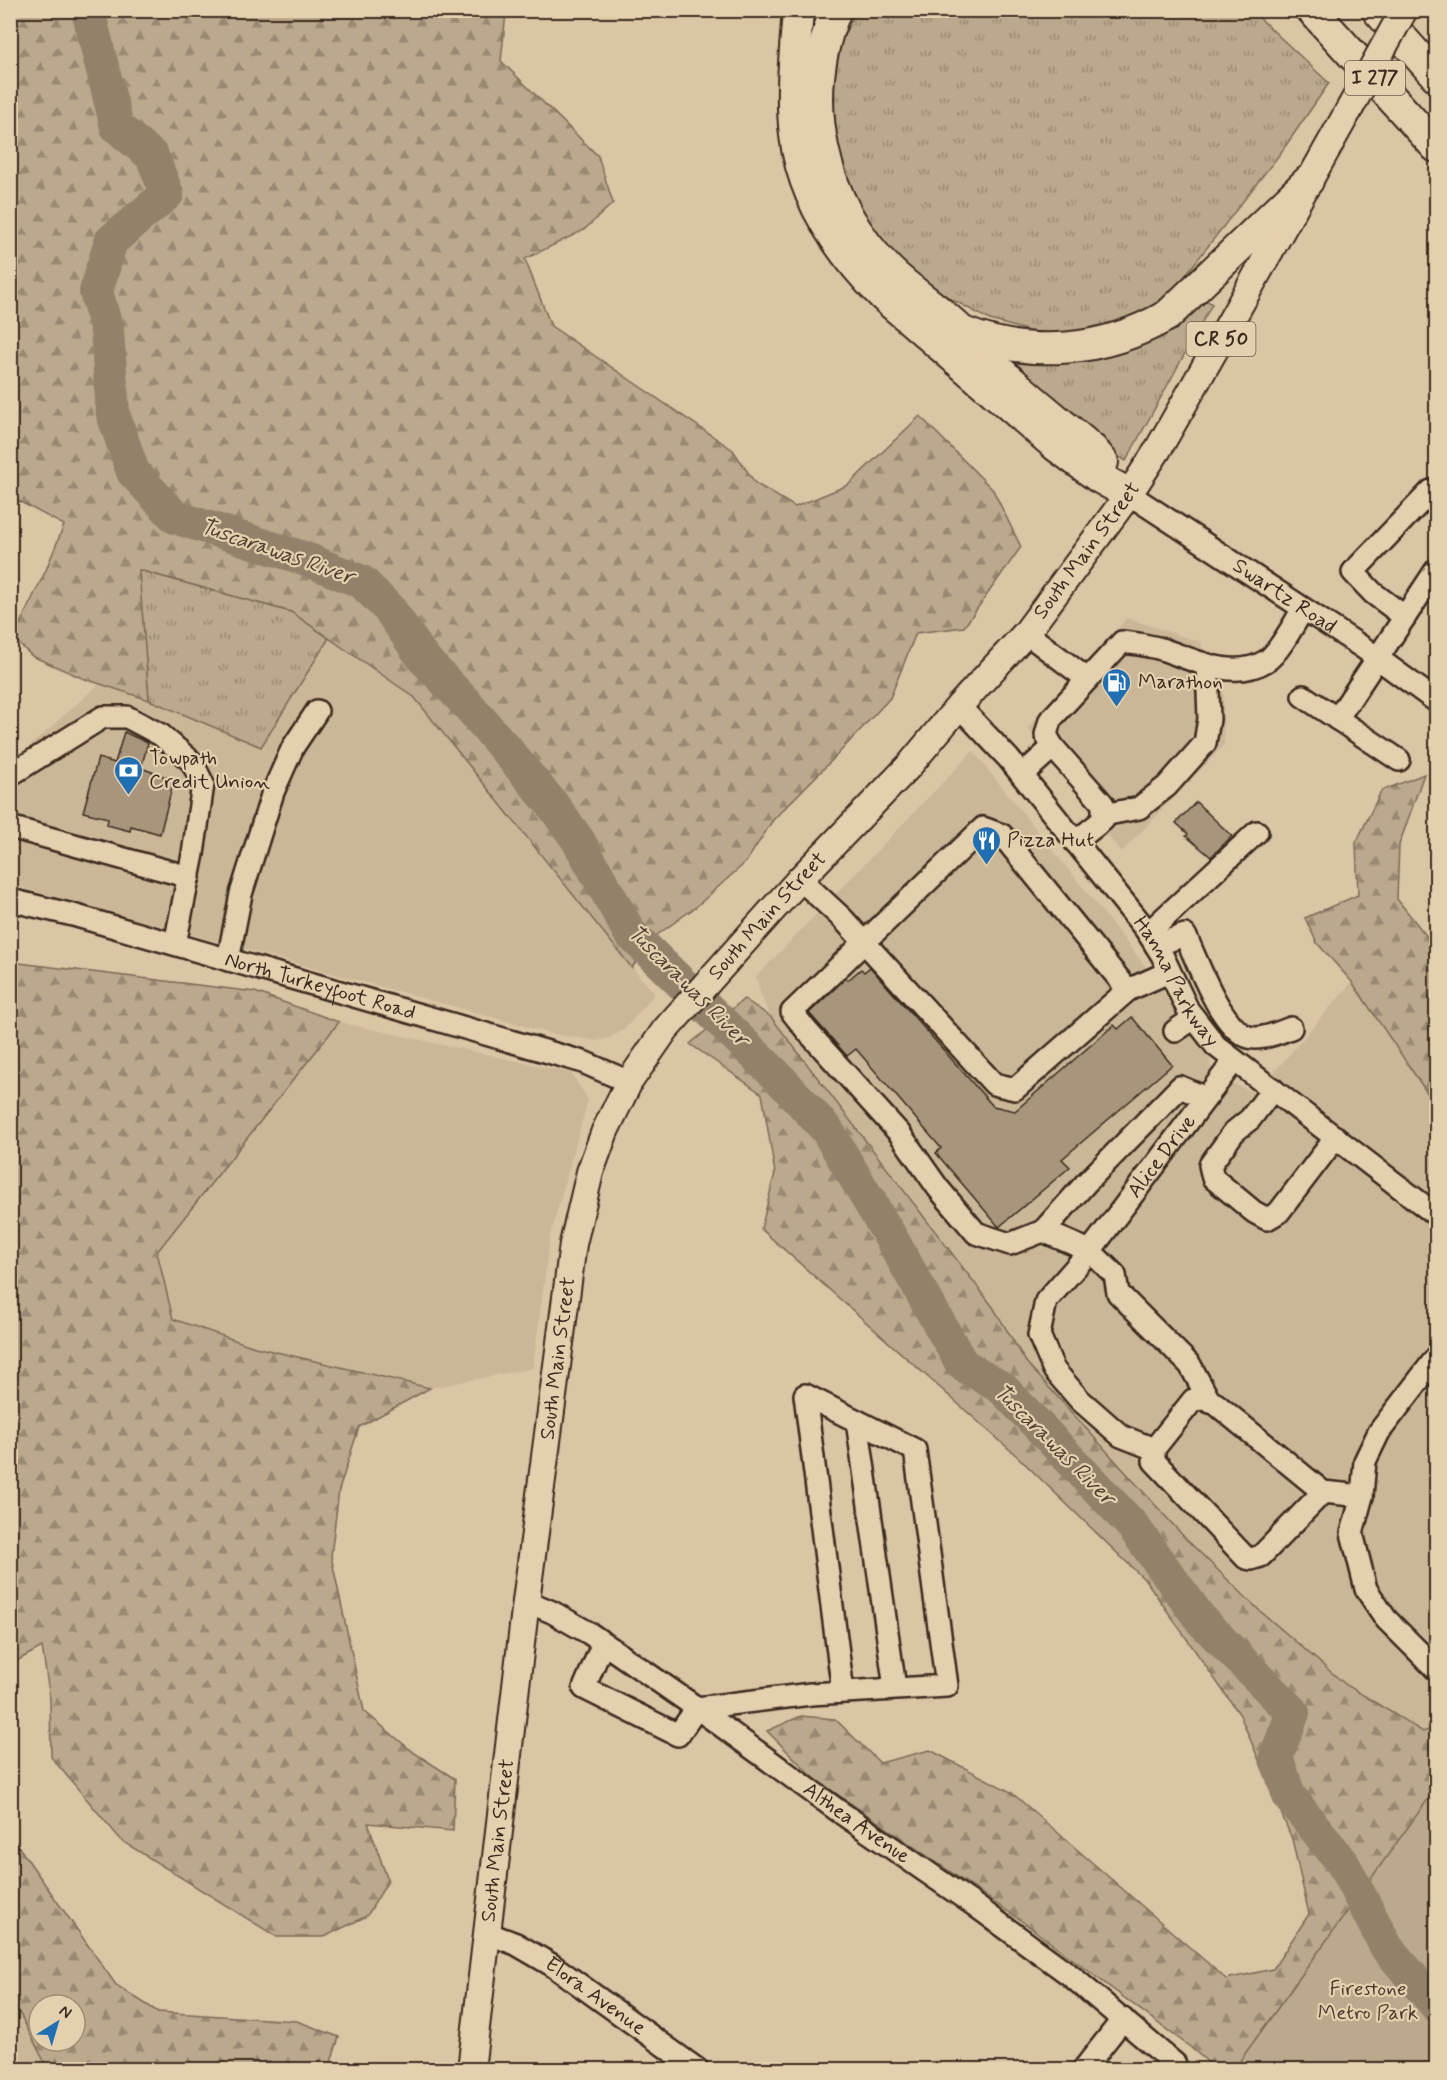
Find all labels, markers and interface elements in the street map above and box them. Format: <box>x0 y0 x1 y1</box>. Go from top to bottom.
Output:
road number: I 277 <box>1345 61 1405 95</box>
road number: CR 50 <box>1186 322 1256 356</box>
street label: South Main Street <box>1027 477 1147 625</box>
water label: Tuscarawas River <box>197 513 360 592</box>
street label: Swartz Road <box>1227 552 1342 640</box>
fuel station icon: Marathon <box>1101 666 1133 708</box>
place label: Marathon <box>1138 668 1223 696</box>
place label: Towpath Credit Union <box>149 744 270 796</box>
bank icon: Towpath Credit Union <box>112 754 144 796</box>
restaurant icon: Pizza Hut <box>970 824 1002 866</box>
place label: Pizza Hut <box>1007 826 1094 854</box>
street label: South Main Street <box>702 846 833 986</box>
street label: Hanna Parkway <box>1126 910 1226 1053</box>
water label: Tuscarawas River <box>621 919 757 1055</box>
street label: North Turkeyfoot Road <box>222 945 419 1027</box>
street label: Alice Drive <box>1121 1109 1203 1204</box>
street label: South Main Street <box>533 1275 583 1442</box>
water label: Tuscarawas River <box>987 1378 1123 1514</box>
street label: South Main Street <box>474 1757 521 1924</box>
street label: Althea Avenue <box>797 1776 916 1871</box>
street label: Elora Avenue <box>539 1950 651 2042</box>
park label: Firestone Metro Park <box>1318 1975 1418 2027</box>
north arrow <box>27 1993 87 2053</box>
text: N <box>55 2001 76 2024</box>

